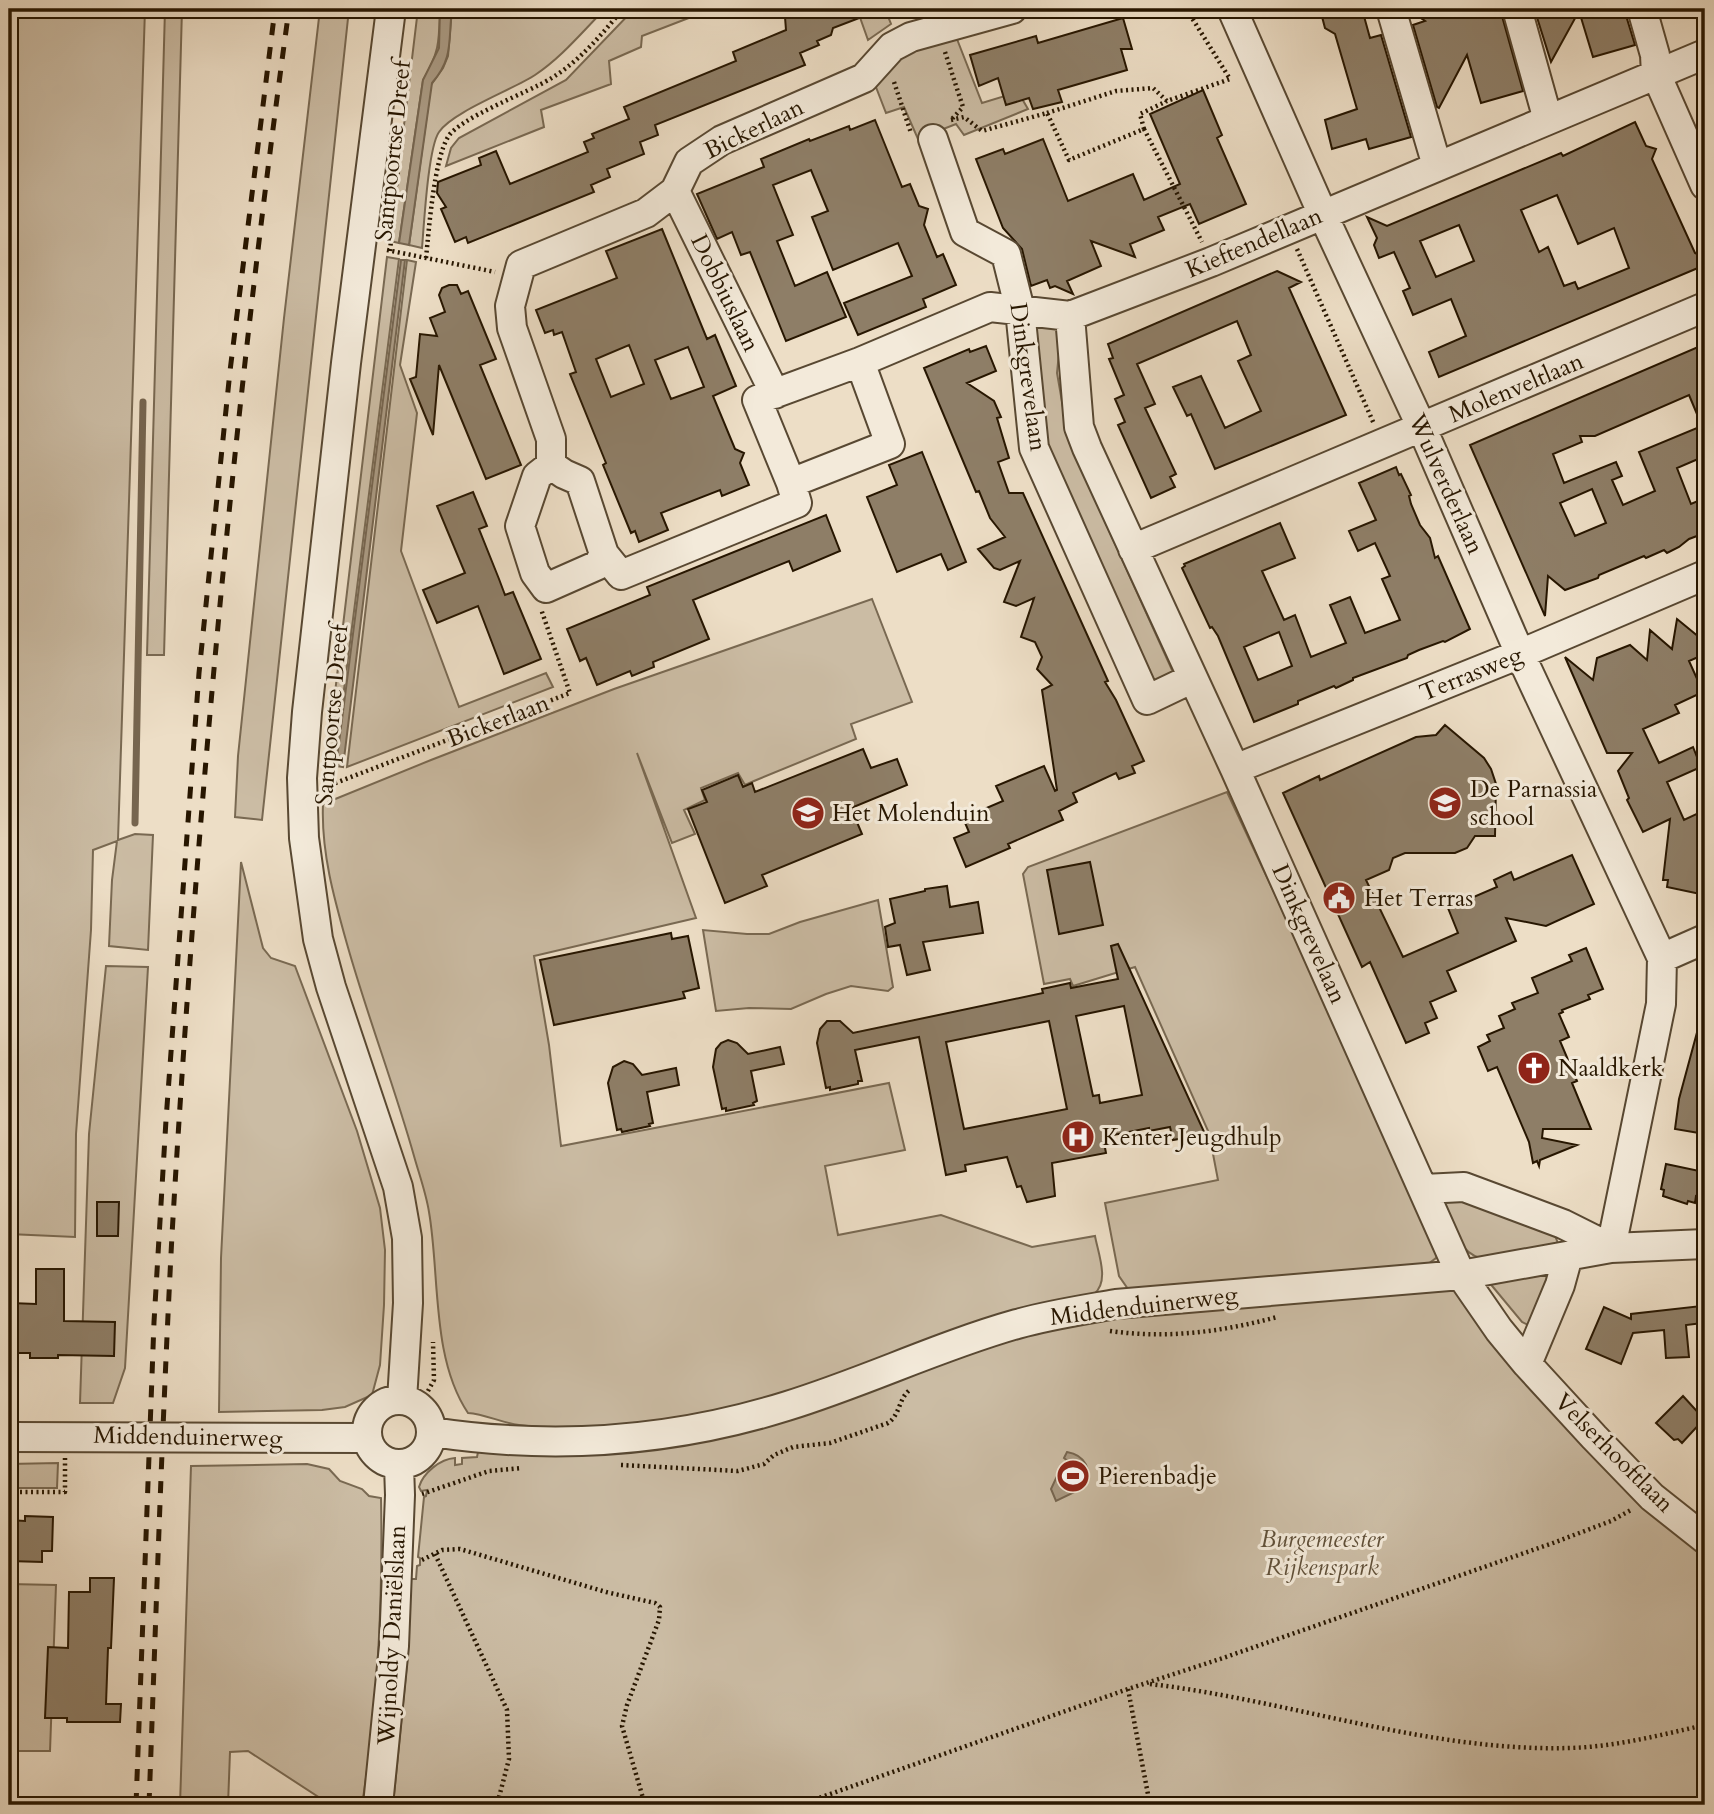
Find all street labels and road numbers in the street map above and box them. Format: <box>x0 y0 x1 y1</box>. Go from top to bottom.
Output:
street label: Santpoortse Dreef <box>367 55 419 243</box>
street label: Bickerlaan <box>699 91 810 167</box>
street label: Kieftendellaan <box>1181 199 1328 287</box>
street label: Dobbiuslaan <box>682 229 768 357</box>
street label: Dinkgrevelaan <box>1001 301 1055 454</box>
street label: Molenveltlaan <box>1444 345 1589 431</box>
street label: Wulverderlaan <box>1400 408 1492 560</box>
street label: Santpoortse Dreef <box>308 620 357 807</box>
street label: Terrasweg <box>1415 638 1528 710</box>
street label: Bickerlaan <box>442 686 554 756</box>
street label: Dinkgrevelaan <box>1264 859 1355 1009</box>
street label: Middenduinerweg <box>1048 1278 1240 1334</box>
street label: Velserhooftlaan <box>1547 1386 1681 1520</box>
street label: Middenduinerweg <box>93 1419 283 1455</box>
street label: Wijnoldy Daniëlslaan <box>370 1524 414 1747</box>

